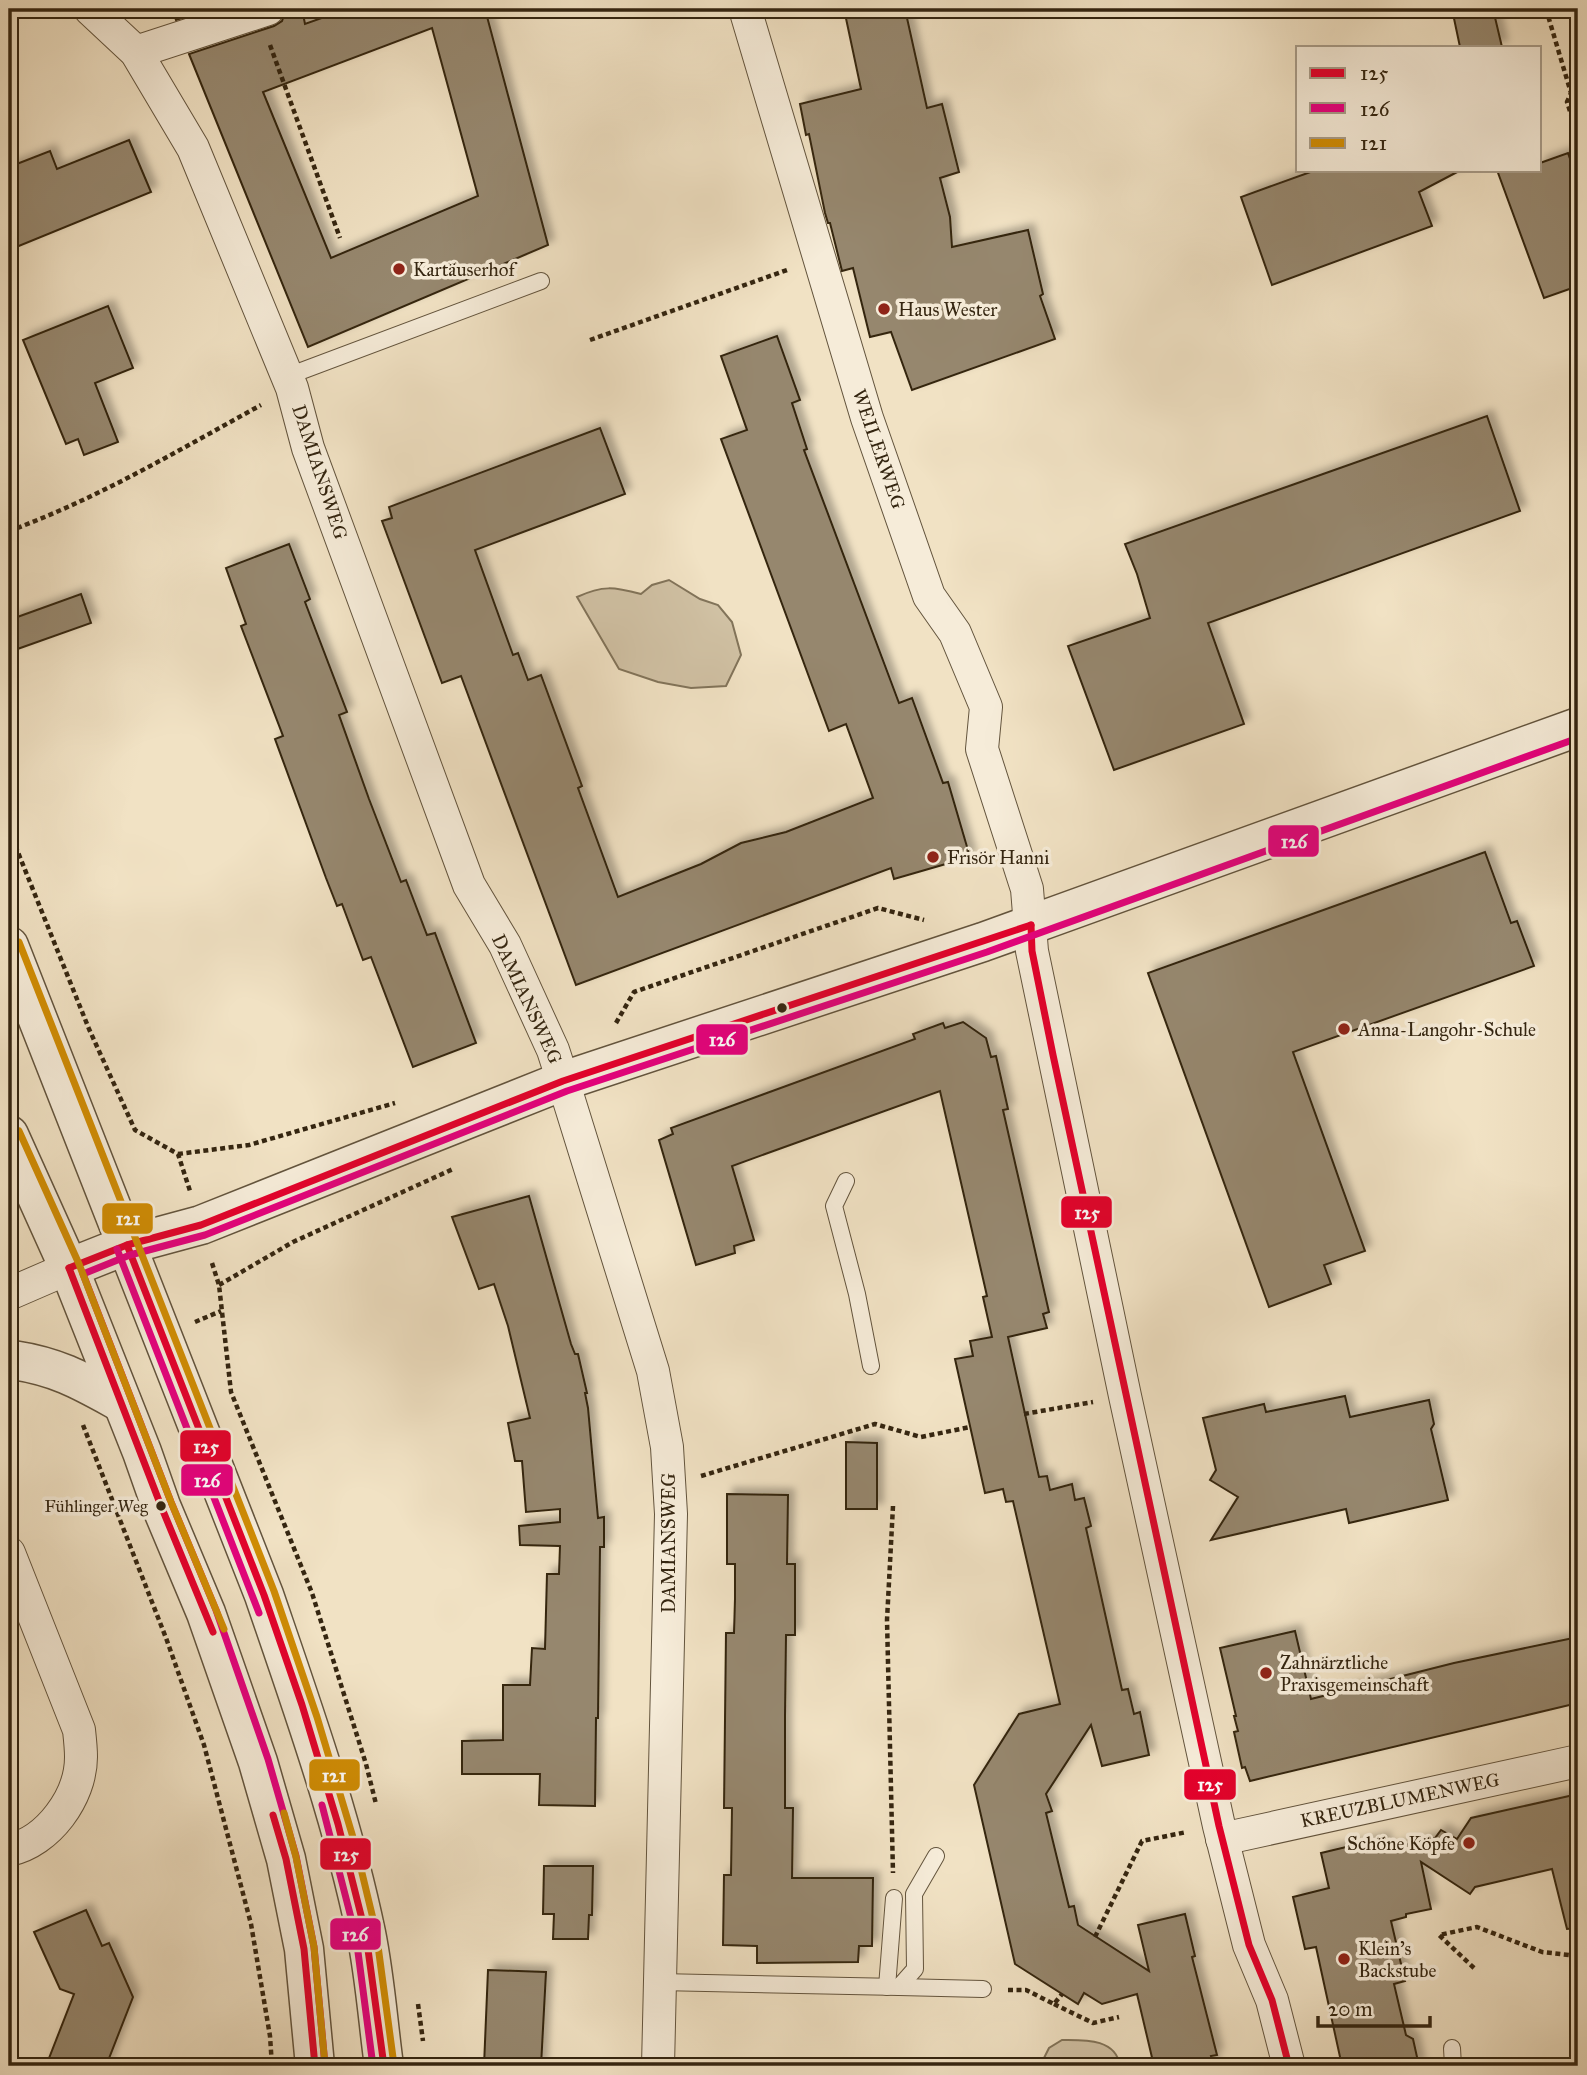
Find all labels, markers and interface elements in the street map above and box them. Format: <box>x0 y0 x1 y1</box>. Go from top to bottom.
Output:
legend <box>1296 46 1542 172</box>
text: 125 <box>1360 60 1388 86</box>
text: 126 <box>1360 96 1391 122</box>
text: 121 <box>1360 130 1387 156</box>
place label: Kartäuserhof <box>413 258 517 281</box>
marker: Kartäuserhof <box>391 261 407 277</box>
place label: Haus Wester <box>898 298 998 321</box>
marker: Haus Wester <box>876 301 892 317</box>
street label: WEILERWEG <box>848 386 910 512</box>
street label: DAMIANSWEG <box>287 402 353 542</box>
line badge: 126 <box>1267 824 1320 858</box>
text: 126 <box>1281 830 1309 853</box>
place label: Frisör Hanni <box>947 846 1049 869</box>
marker: Frisör Hanni <box>925 849 941 865</box>
street label: DAMIANSWEG <box>487 931 567 1068</box>
unlabelled marker <box>775 1001 789 1015</box>
place label: Anna-Langohr-Schule <box>1357 1018 1536 1042</box>
marker: Anna-Langohr-Schule <box>1336 1021 1352 1037</box>
line badge: 126 <box>695 1023 749 1056</box>
text: 126 <box>709 1028 737 1051</box>
line badge: 125 <box>1060 1195 1113 1229</box>
text: 125 <box>1074 1201 1100 1224</box>
line badge: 121 <box>101 1202 154 1235</box>
text: 121 <box>116 1207 141 1230</box>
line badge: 125 <box>179 1429 232 1463</box>
text: 125 <box>193 1435 219 1458</box>
line badge: 126 <box>180 1463 234 1497</box>
text: 126 <box>194 1469 222 1492</box>
street label: DAMIANSWEG <box>657 1473 680 1613</box>
place label: Fühlinger Weg <box>45 1496 148 1517</box>
marker: Fühlinger Weg <box>154 1499 168 1513</box>
place label: Zahnärztliche Praxisgemeinschaft <box>1280 1651 1430 1697</box>
marker: Zahnärztliche Praxisgemeinschaft <box>1258 1665 1274 1681</box>
line badge: 121 <box>308 1758 361 1792</box>
text: 121 <box>322 1764 347 1787</box>
line badge: 125 <box>1183 1768 1237 1801</box>
street label: KREUZBLUMENWEG <box>1298 1768 1502 1832</box>
text: 125 <box>1197 1773 1223 1796</box>
place label: Schöne Köpfe <box>1347 1832 1455 1855</box>
marker: Schöne Köpfe <box>1461 1835 1477 1851</box>
line badge: 125 <box>319 1837 372 1871</box>
text: 125 <box>333 1843 359 1866</box>
line badge: 126 <box>329 1917 382 1951</box>
text: 126 <box>342 1923 370 1946</box>
place label: Klein’s Backstube <box>1358 1937 1436 1982</box>
marker: Klein’s Backstube <box>1336 1951 1352 1967</box>
scale bar <box>1318 1984 1430 2028</box>
text: 20 m <box>1328 1996 1373 2022</box>

